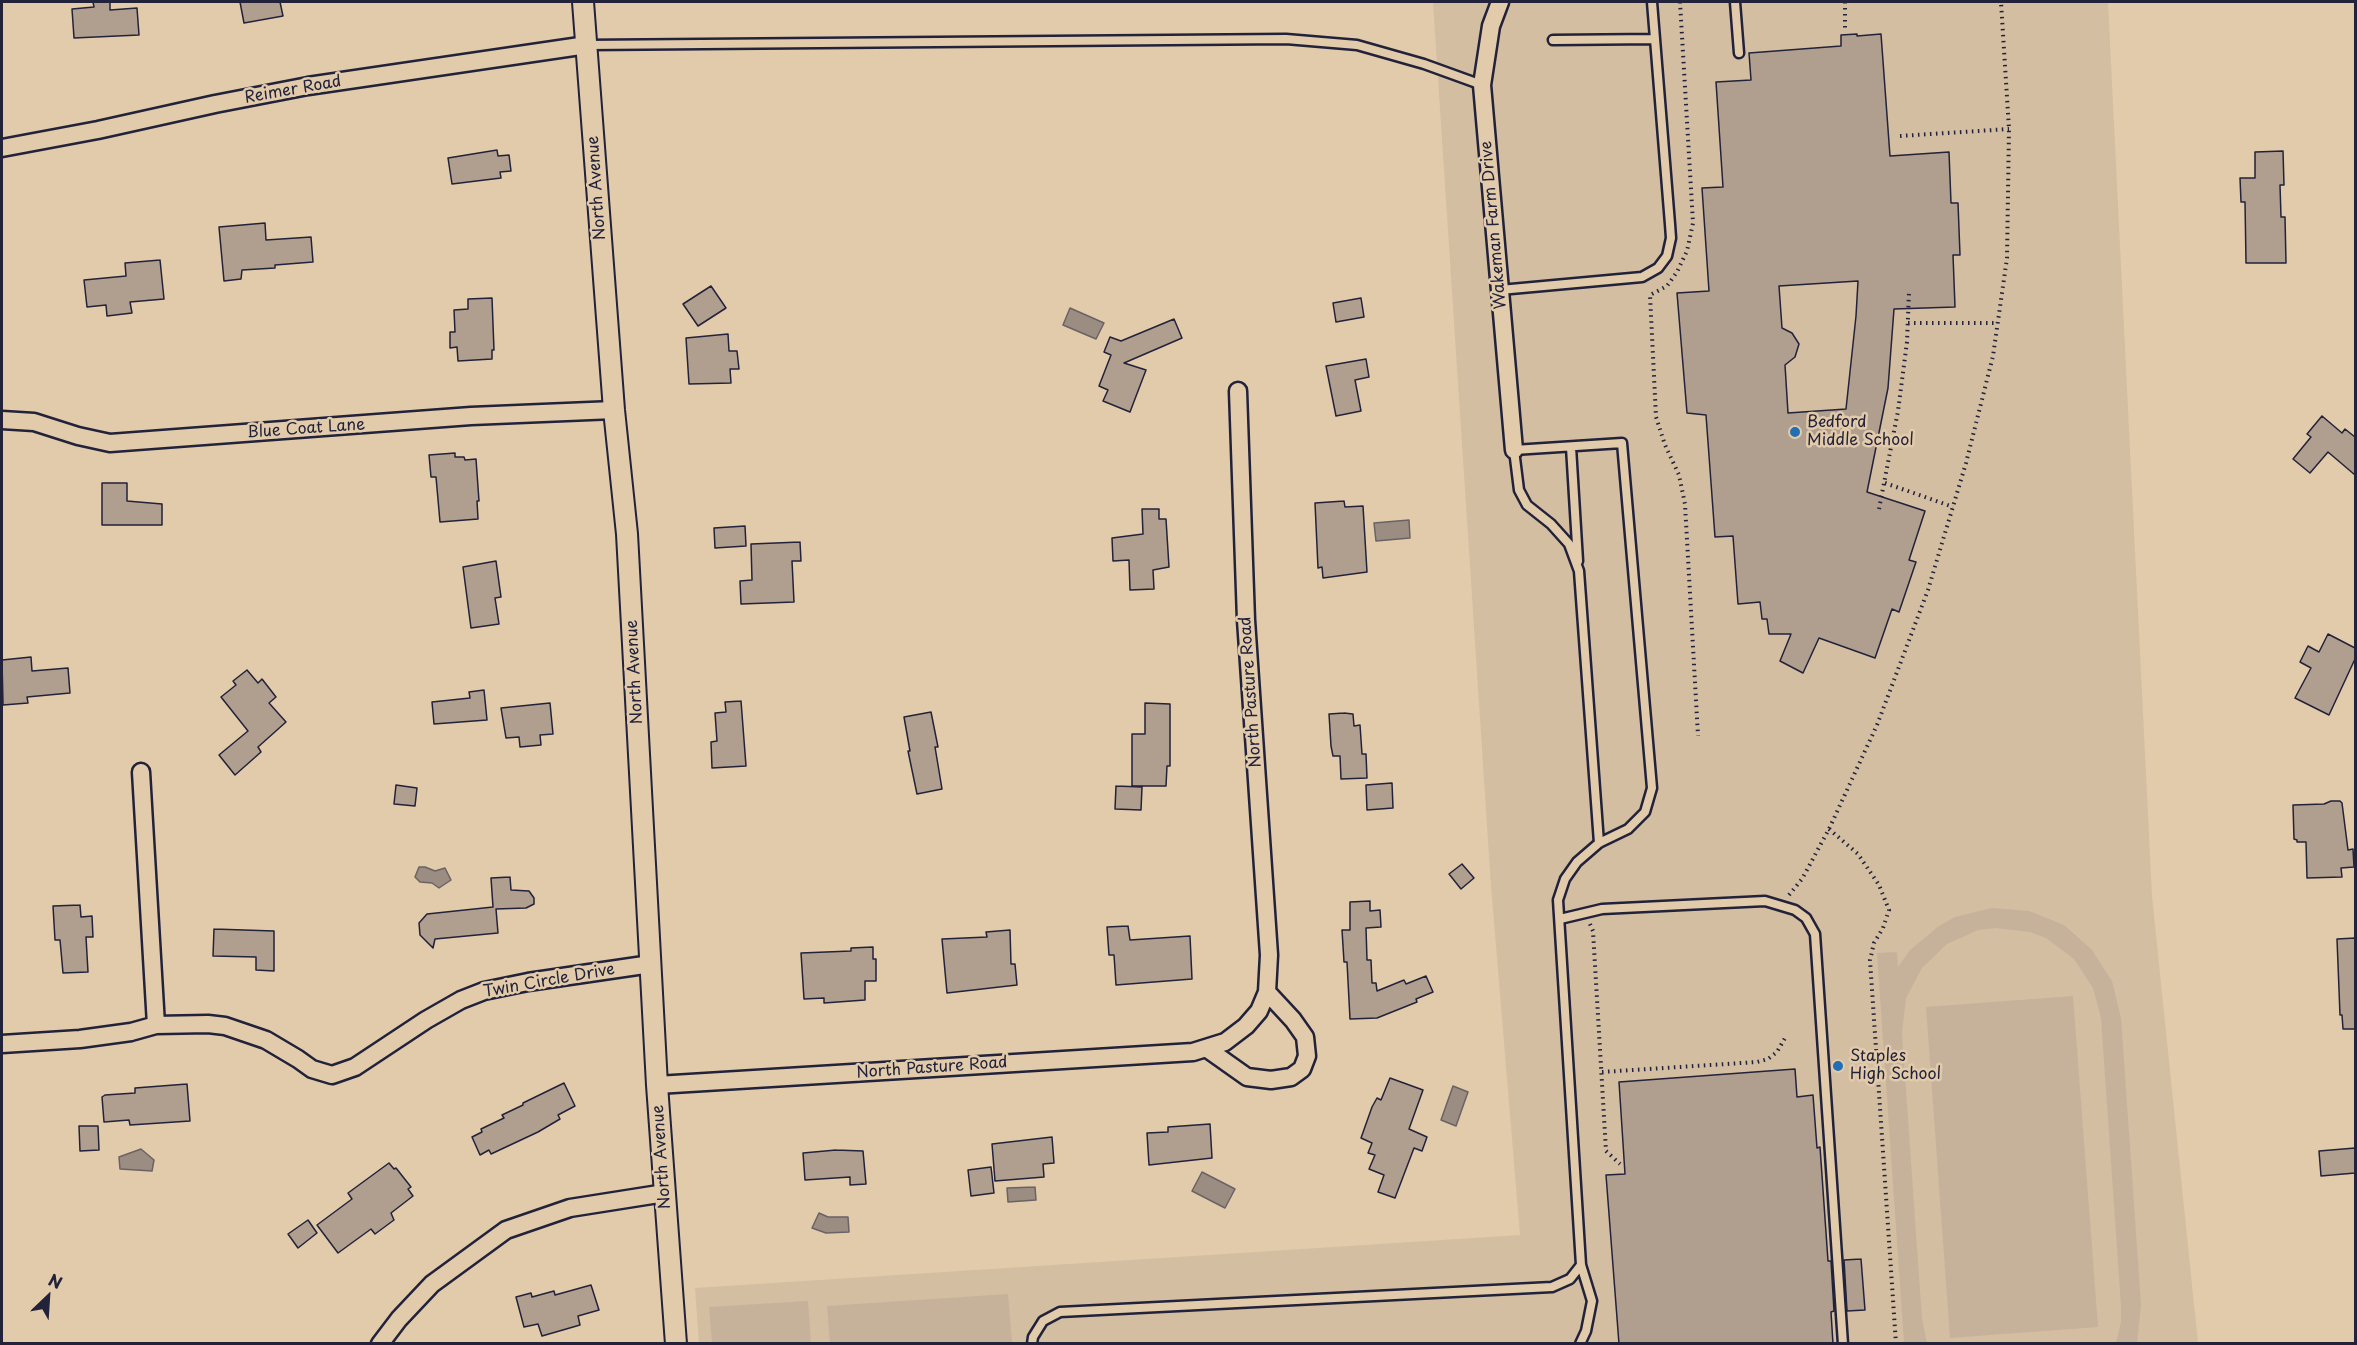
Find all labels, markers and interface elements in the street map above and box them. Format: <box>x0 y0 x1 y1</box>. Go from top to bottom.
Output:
street label: Reimer Road <box>243 72 343 108</box>
street label: North Avenue <box>584 135 610 241</box>
street label: Wakeman Farm Drive <box>1477 140 1511 310</box>
place label: Bedford Middle School <box>1807 413 1914 451</box>
street label: Blue Coat Lane <box>246 415 366 443</box>
marker: Bedford Middle School <box>1788 425 1802 439</box>
street label: North Pasture Road <box>1236 616 1266 768</box>
street label: North Avenue <box>623 619 647 725</box>
street label: Twin Circle Drive <box>482 960 616 1002</box>
place label: Staples High School <box>1850 1047 1941 1085</box>
street label: North Pasture Road <box>856 1053 1008 1083</box>
marker: Staples High School <box>1831 1059 1845 1073</box>
street label: North Avenue <box>649 1104 675 1210</box>
north arrow <box>18 1267 78 1327</box>
text: N <box>45 1267 66 1294</box>

